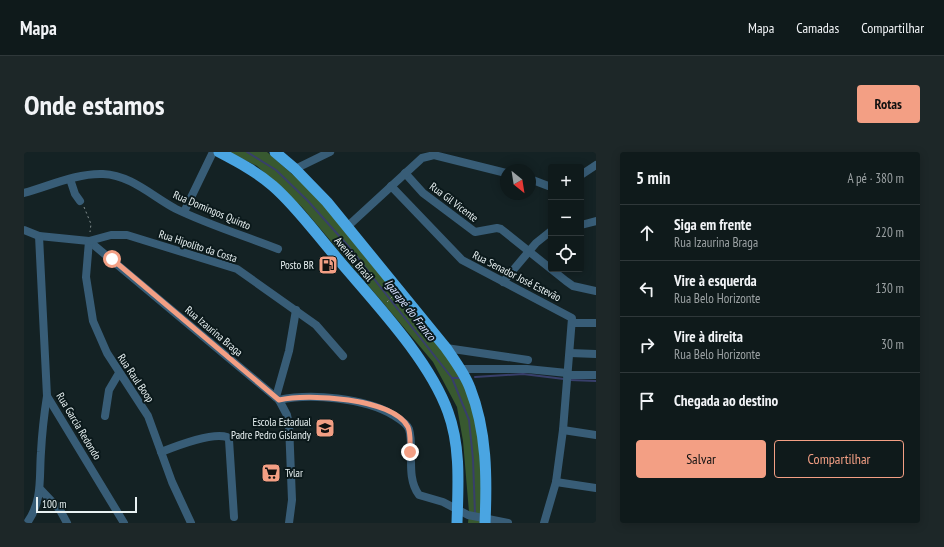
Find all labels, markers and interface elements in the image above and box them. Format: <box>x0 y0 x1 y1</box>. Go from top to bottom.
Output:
text: Mapa <box>20 16 57 40</box>
text: Mapa <box>748 19 774 37</box>
text: Camadas <box>796 19 839 37</box>
text: Compartilhar <box>861 19 924 37</box>
button: Rotas <box>857 85 920 123</box>
text: Onde estamos <box>24 86 165 123</box>
north arrow <box>500 164 536 200</box>
map controls <box>548 164 584 272</box>
button: + <box>548 164 584 200</box>
text: 5 min <box>636 167 670 189</box>
text: A pé · 380 m <box>847 170 904 187</box>
street label: Rua Gil Vicente <box>427 179 481 225</box>
street label: Rua Domingos Quinto <box>171 187 253 233</box>
button: − <box>548 200 584 236</box>
text: Siga em frente <box>674 215 752 234</box>
icon: ahead <box>636 222 658 244</box>
text: 220 m <box>875 224 904 241</box>
street label: Rua Hipolito da Costa <box>157 227 239 265</box>
street label: Avenida Brasil <box>331 234 377 284</box>
text: Rua Izaurina Braga <box>674 234 758 251</box>
button: locate <box>548 236 584 272</box>
street label: Rua Senador José Estevão <box>470 248 564 304</box>
route start <box>103 250 121 268</box>
fuel station icon: Posto BR <box>317 254 339 276</box>
place label: Posto BR <box>280 258 314 272</box>
text: Vire à esquerda <box>674 271 757 290</box>
water label: Igarapé do Franco <box>382 276 440 344</box>
icon: left <box>636 278 658 300</box>
text: 130 m <box>875 280 904 297</box>
text: Rua Belo Horizonte <box>674 290 760 307</box>
street label: Rua Izaurina Braga <box>182 303 246 359</box>
text: Vire à direita <box>674 327 743 346</box>
icon: right <box>636 334 658 356</box>
text: 30 m <box>881 336 904 353</box>
text: Rua Belo Horizonte <box>674 346 760 363</box>
street label: Rua Raul Boop <box>115 351 157 405</box>
street label: Rua Garcia Redondo <box>53 390 105 462</box>
icon: arrive <box>636 390 658 412</box>
text: Chegada ao destino <box>674 391 778 410</box>
place label: Escola Estadual Padre Pedro Gislandy <box>231 415 312 442</box>
school or university icon: Escola Estadual Padre Pedro Gislandy <box>314 417 336 439</box>
button: Salvar <box>636 440 766 478</box>
button: Compartilhar <box>774 440 904 478</box>
route end <box>401 443 419 461</box>
supermarket icon: Tvlar <box>260 462 282 484</box>
place label: Tvlar <box>285 466 303 480</box>
scale bar <box>36 495 137 514</box>
text: 100 m <box>42 497 66 511</box>

